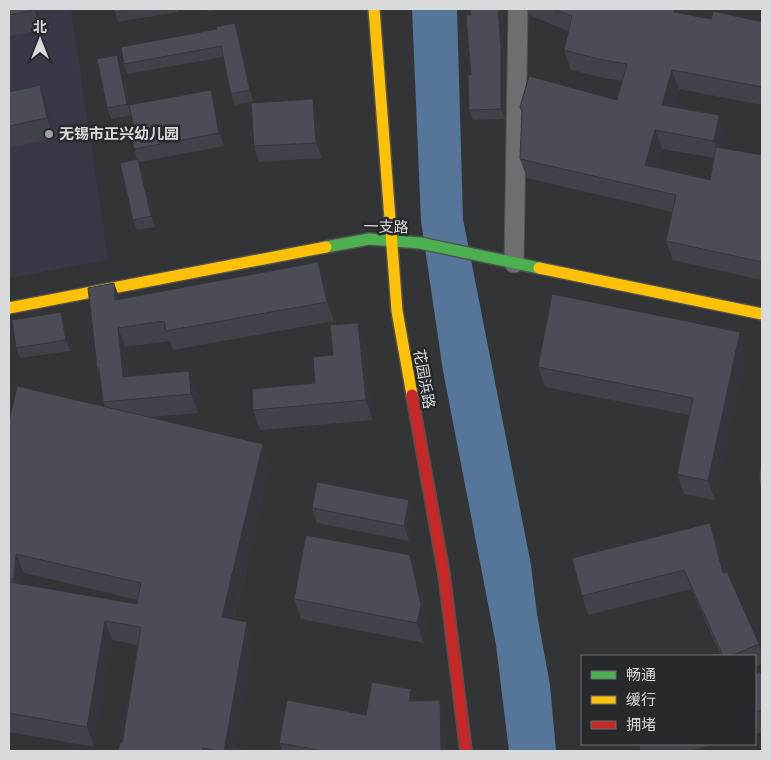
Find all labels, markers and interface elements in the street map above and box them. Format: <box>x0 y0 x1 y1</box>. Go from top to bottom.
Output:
north arrow <box>15 15 65 65</box>
text: 北 <box>33 19 47 36</box>
place label: 无锡市正兴幼儿园 <box>59 125 179 143</box>
marker: 无锡市正兴幼儿园 <box>43 128 55 140</box>
street label: 一支路 <box>363 218 409 236</box>
street label: 花园浜路 <box>410 348 438 410</box>
legend <box>581 655 756 745</box>
text: 畅通 <box>626 666 656 684</box>
text: 缓行 <box>626 691 656 709</box>
text: 拥堵 <box>626 716 656 734</box>

